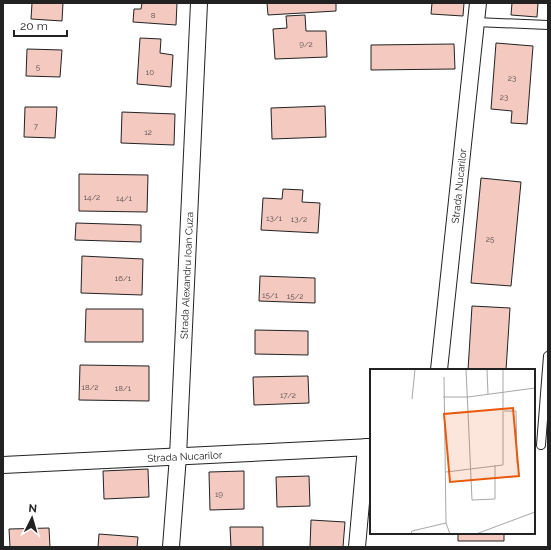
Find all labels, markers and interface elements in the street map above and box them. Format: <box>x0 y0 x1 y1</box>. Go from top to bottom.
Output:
house number: 8 <box>151 10 156 20</box>
scale bar <box>14 12 67 38</box>
text: 20 m <box>20 19 48 33</box>
house number: 9/2 <box>299 39 313 49</box>
house number: 5 <box>36 62 41 72</box>
house number: 10 <box>146 67 154 77</box>
house number: 23 <box>508 73 516 83</box>
house number: 23 <box>500 92 508 102</box>
house number: 7 <box>34 121 39 131</box>
house number: 12 <box>144 127 152 137</box>
street label: Strada Nucarilor <box>450 148 469 224</box>
house number: 14/2 <box>84 192 100 202</box>
house number: 14/1 <box>116 193 133 203</box>
street label: Strada Alexandru Ioan Cuza <box>178 212 195 339</box>
house number: 13/1 <box>266 213 282 223</box>
house number: 13/2 <box>291 214 307 224</box>
house number: 25 <box>486 234 495 244</box>
house number: 16/1 <box>115 273 132 283</box>
house number: 15/1 <box>262 290 279 300</box>
house number: 15/2 <box>287 291 303 301</box>
inset map <box>370 369 535 534</box>
house number: 18/2 <box>82 382 98 392</box>
house number: 18/1 <box>115 383 132 393</box>
house number: 17/2 <box>280 390 296 400</box>
street label: Strada Nucarilor <box>147 449 223 464</box>
house number: 19 <box>215 489 223 499</box>
north arrow <box>12 498 52 538</box>
text: N <box>28 502 38 515</box>

